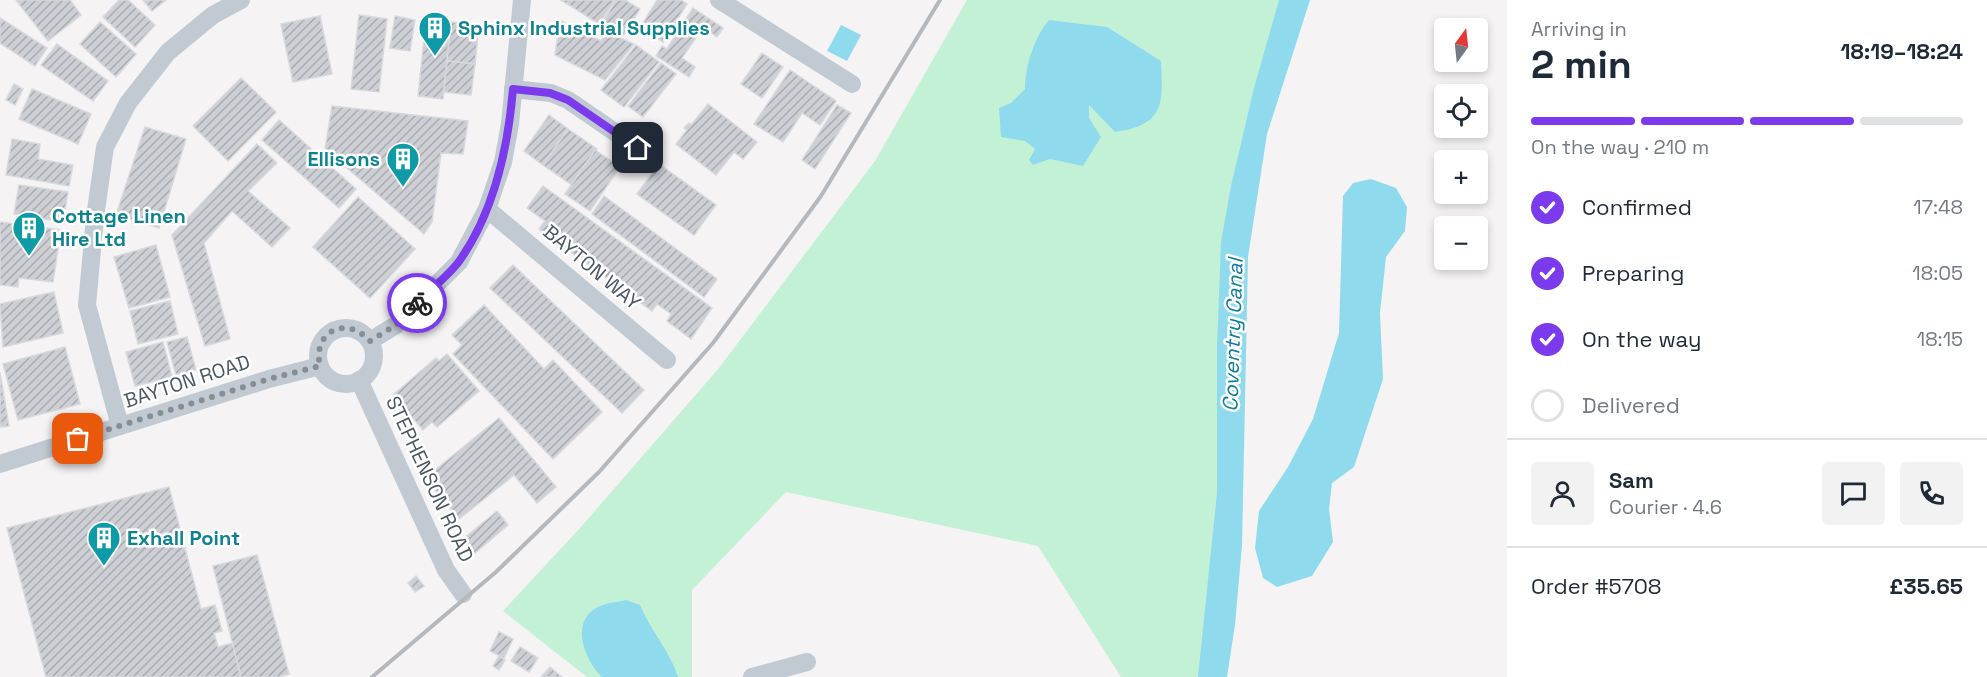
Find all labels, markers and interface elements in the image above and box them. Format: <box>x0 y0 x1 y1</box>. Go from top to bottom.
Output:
building icon: Sphinx Industrial Supplies <box>417 10 453 57</box>
place label: Sphinx Industrial Supplies <box>458 15 710 41</box>
text: Arriving in <box>1531 16 1627 42</box>
north arrow <box>1434 18 1488 72</box>
map controls <box>1434 18 1488 270</box>
text: 18:19–18:24 <box>1841 37 1963 65</box>
text: 2 min <box>1531 40 1632 89</box>
button: locate <box>1434 84 1488 138</box>
pin <box>612 122 663 173</box>
icon: home <box>621 131 654 164</box>
text: On the way · 210 m <box>1531 134 1709 160</box>
building icon: Ellisons <box>385 141 421 188</box>
place label: Ellisons <box>307 146 380 172</box>
button: + <box>1434 150 1488 204</box>
icon: check <box>1531 191 1564 224</box>
text: Confirmed <box>1582 193 1692 221</box>
text: 17:48 <box>1913 194 1963 220</box>
place label: Cottage Linen Hire Ltd <box>52 203 186 252</box>
building icon: Cottage Linen Hire Ltd <box>11 210 47 257</box>
button: − <box>1434 216 1488 270</box>
street label: BAYTON WAY <box>538 219 646 315</box>
water label: Coventry Canal <box>1216 255 1249 412</box>
icon: check <box>1531 257 1564 290</box>
text: Preparing <box>1582 259 1684 287</box>
text: 18:05 <box>1912 260 1963 286</box>
courier <box>387 273 447 333</box>
icon: bike <box>401 287 434 320</box>
icon: check <box>1531 323 1564 356</box>
text: On the way <box>1582 325 1701 353</box>
text: 18:15 <box>1917 326 1963 352</box>
street label: BAYTON ROAD <box>121 348 253 414</box>
text: Delivered <box>1582 391 1680 419</box>
street label: STEPHENSON ROAD <box>380 392 480 566</box>
pin <box>52 413 103 464</box>
icon: bag <box>61 422 94 455</box>
button: person <box>1531 462 1594 525</box>
button: chat <box>1822 462 1885 525</box>
button: phone <box>1900 462 1963 525</box>
text: Sam <box>1609 466 1654 494</box>
text: Courier · 4.6 <box>1609 494 1722 520</box>
building icon: Exhall Point <box>86 520 122 567</box>
place label: Exhall Point <box>127 525 240 551</box>
text: Order #5708 <box>1531 572 1662 600</box>
text: £35.65 <box>1889 572 1963 600</box>

